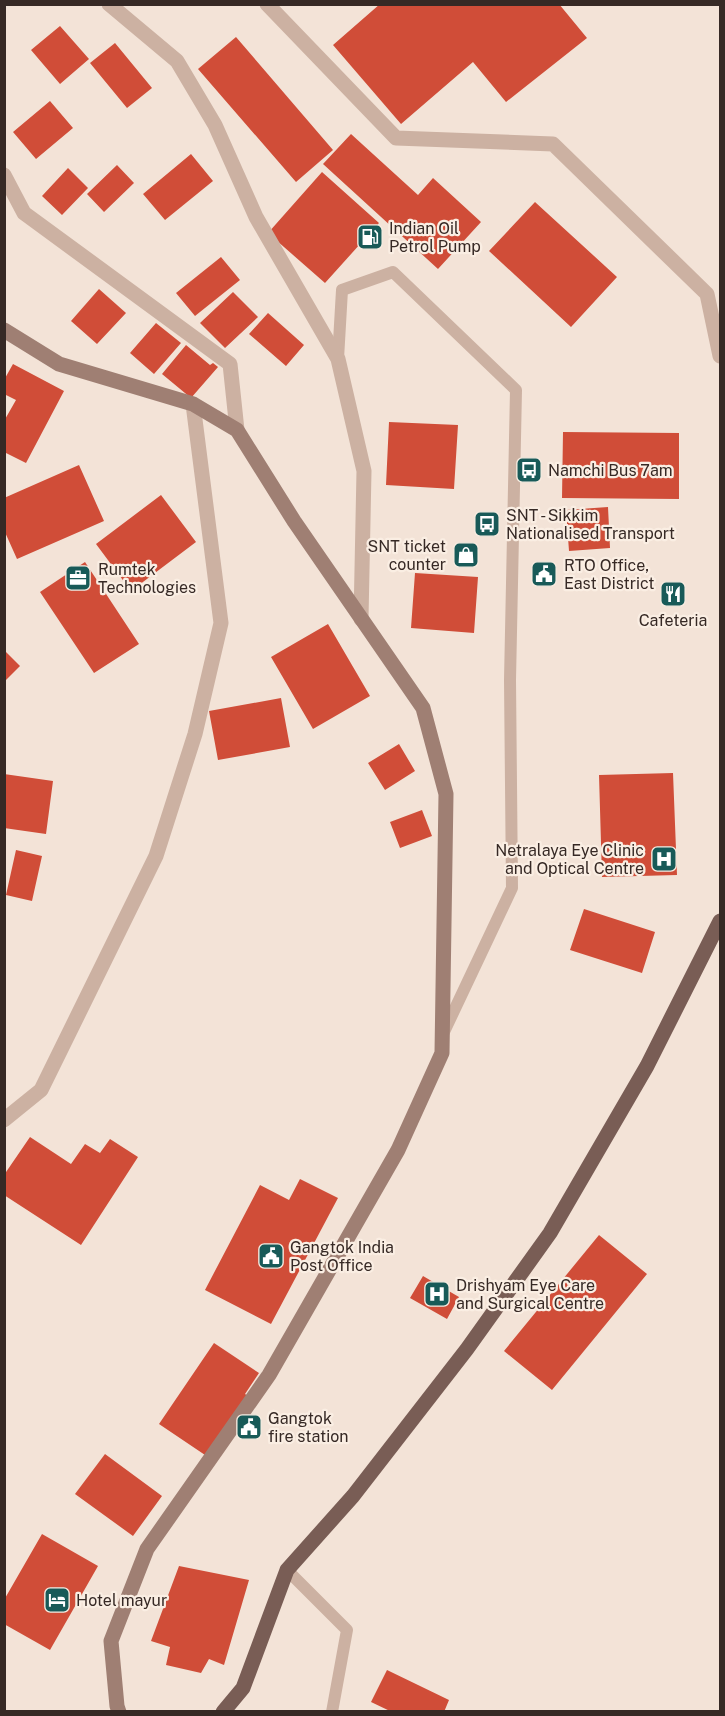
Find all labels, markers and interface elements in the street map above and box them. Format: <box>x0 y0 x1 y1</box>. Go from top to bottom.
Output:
place label: Indian Oil Petrol Pump <box>389 219 481 256</box>
fuel station icon: Indian Oil Petrol Pump <box>355 222 385 252</box>
bus stop icon: Namchi Bus 7am <box>514 455 544 485</box>
place label: Namchi Bus 7am <box>548 461 673 480</box>
place label: SNT - Sikkim Nationalised Transport <box>506 506 675 543</box>
bus stop icon: SNT - Sikkim Nationalised Transport <box>472 509 502 539</box>
place label: SNT ticket counter <box>368 537 446 574</box>
shop icon: SNT ticket counter <box>451 540 481 570</box>
place label: RTO Office, East District <box>564 556 655 593</box>
public building icon: RTO Office, East District <box>529 559 559 589</box>
place label: Rumtek Technologies <box>98 560 196 597</box>
office icon: Rumtek Technologies <box>63 563 93 593</box>
restaurant icon: Cafeteria <box>658 579 688 609</box>
place label: Cafeteria <box>639 611 707 630</box>
place label: Netralaya Eye Clinic and Optical Centre <box>495 841 644 878</box>
hospital icon: Netralaya Eye Clinic and Optical Centre <box>649 844 679 874</box>
place label: Gangtok India Post Office <box>290 1238 394 1275</box>
public building icon: Gangtok India Post Office <box>256 1241 286 1271</box>
place label: Drishyam Eye Care and Surgical Centre <box>456 1276 604 1313</box>
hospital icon: Drishyam Eye Care and Surgical Centre <box>422 1279 452 1309</box>
place label: Gangtok fire station <box>268 1409 348 1446</box>
public building icon: Gangtok fire station <box>234 1412 264 1442</box>
hotel icon: Hotel mayur <box>42 1585 72 1615</box>
place label: Hotel mayur <box>76 1591 167 1610</box>

